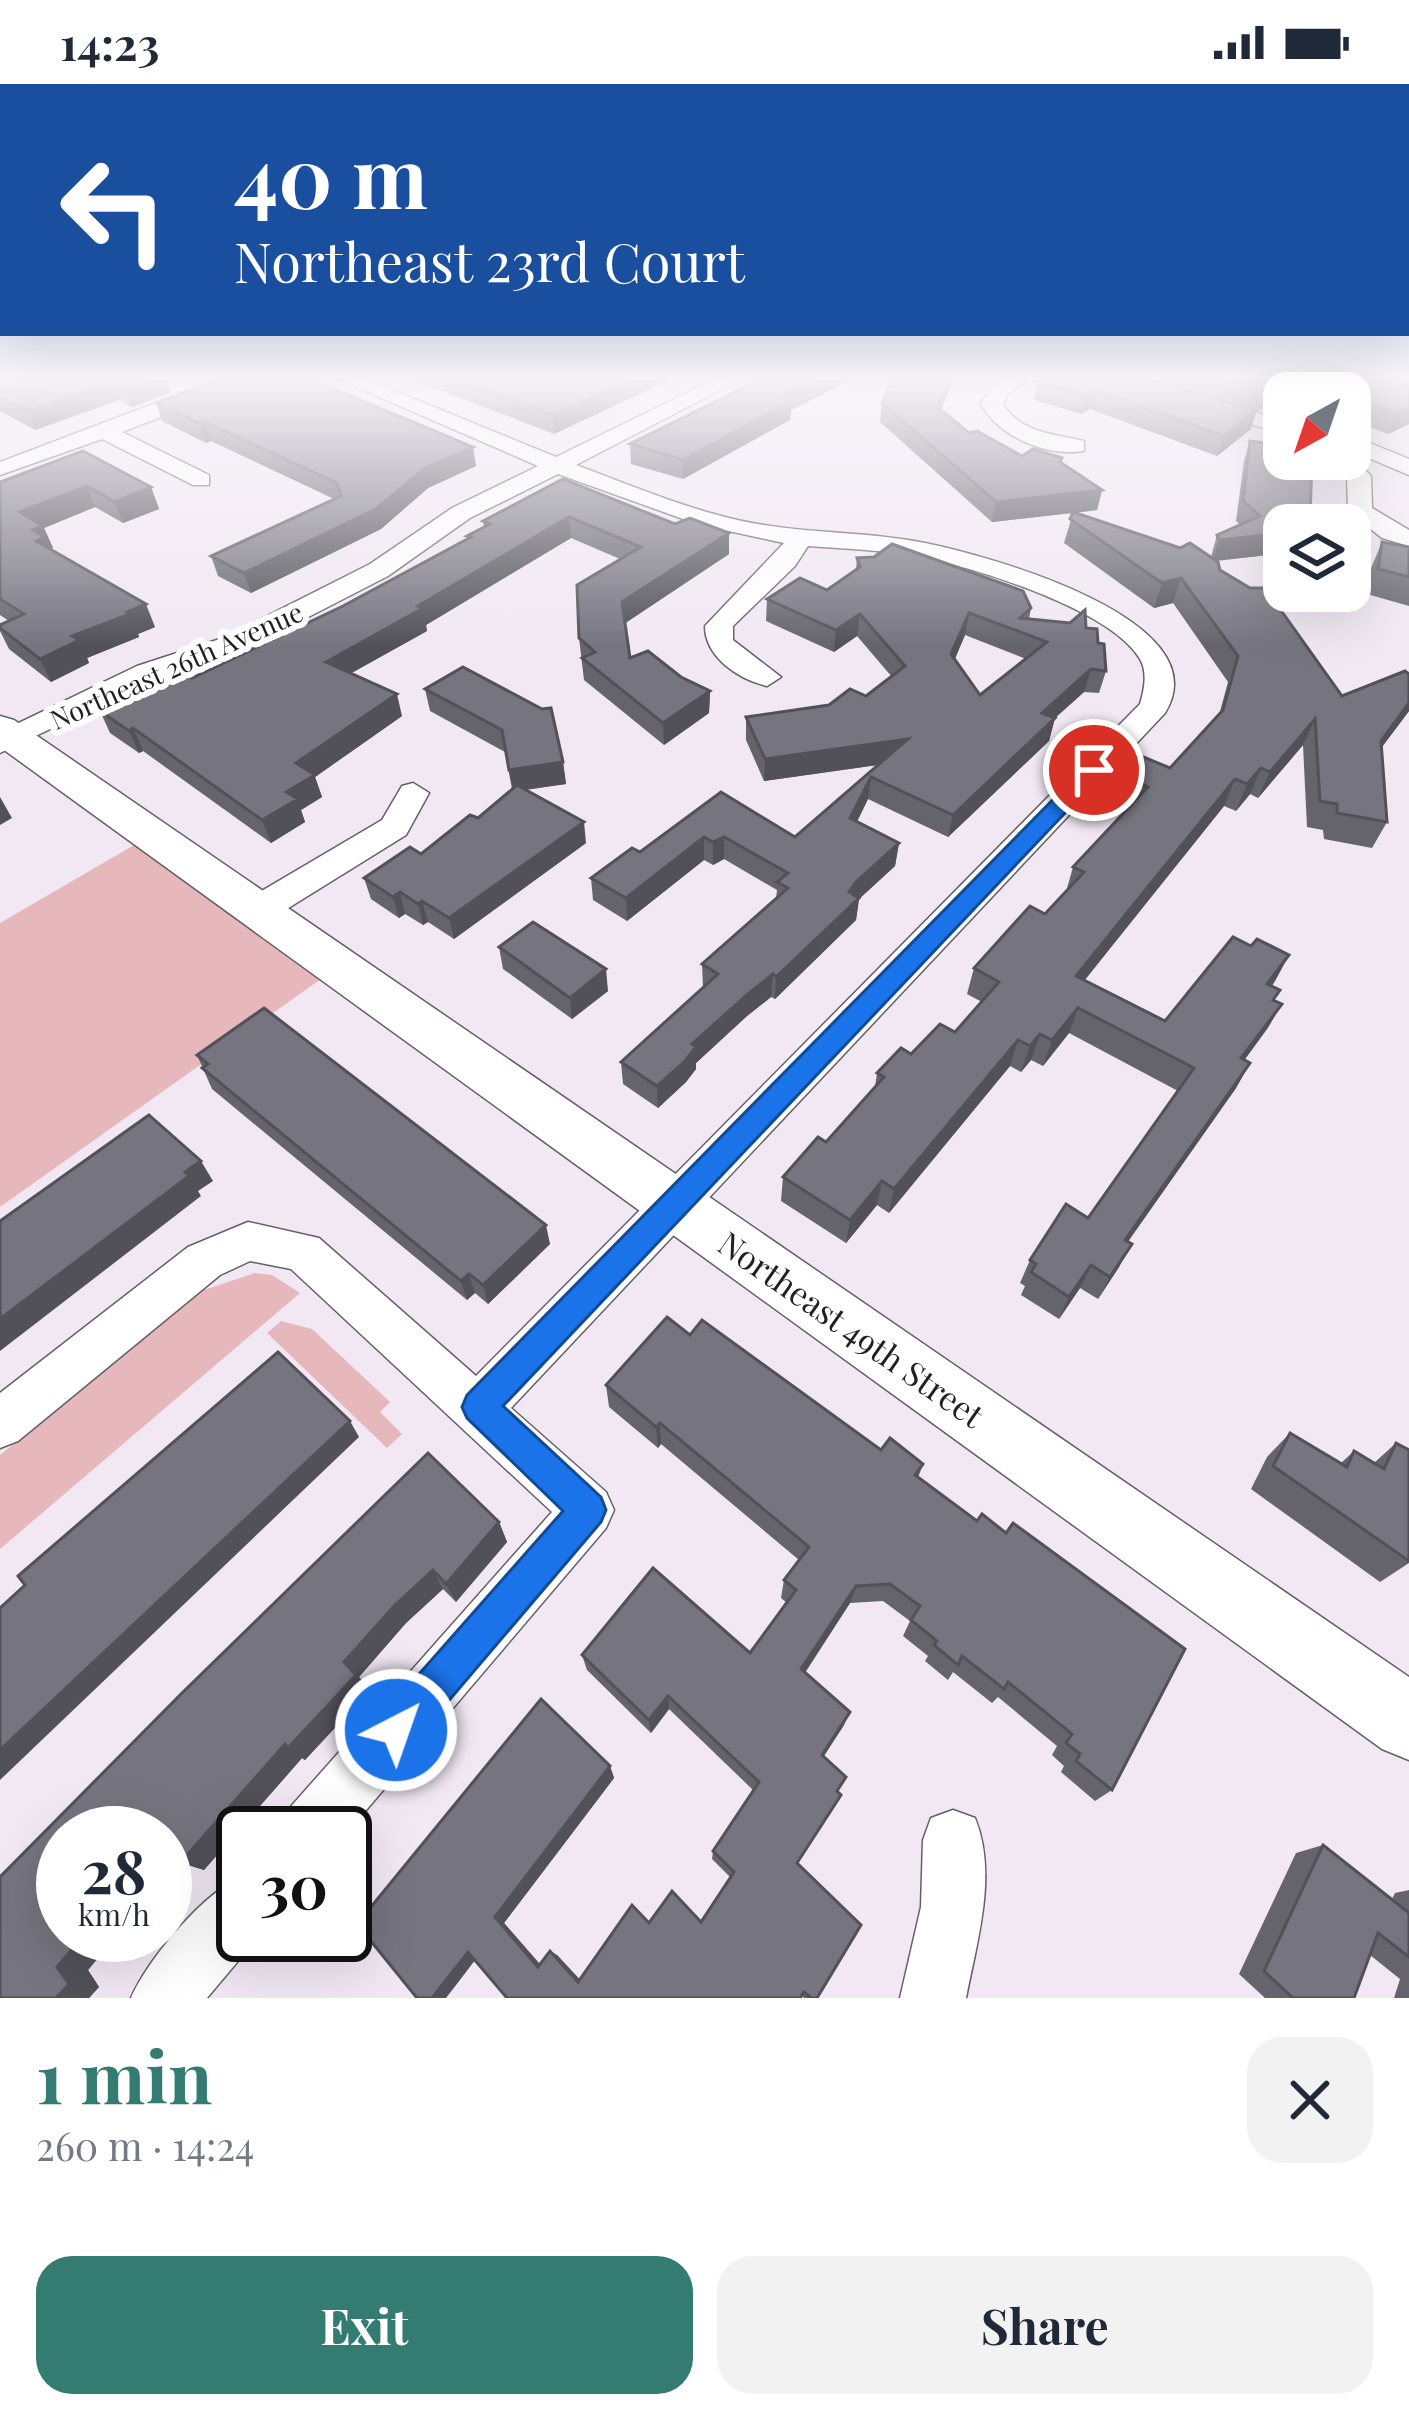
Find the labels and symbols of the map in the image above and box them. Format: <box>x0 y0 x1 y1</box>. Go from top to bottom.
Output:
north arrow <box>1263 372 1371 480</box>
street label: Northeast 26th Avenue <box>44 593 308 737</box>
pin <box>1043 719 1145 821</box>
street label: Northeast 49th Street <box>711 1220 994 1437</box>
position arrow <box>333 1667 459 1793</box>
speed limit sign: 30 <box>216 1806 372 1962</box>

